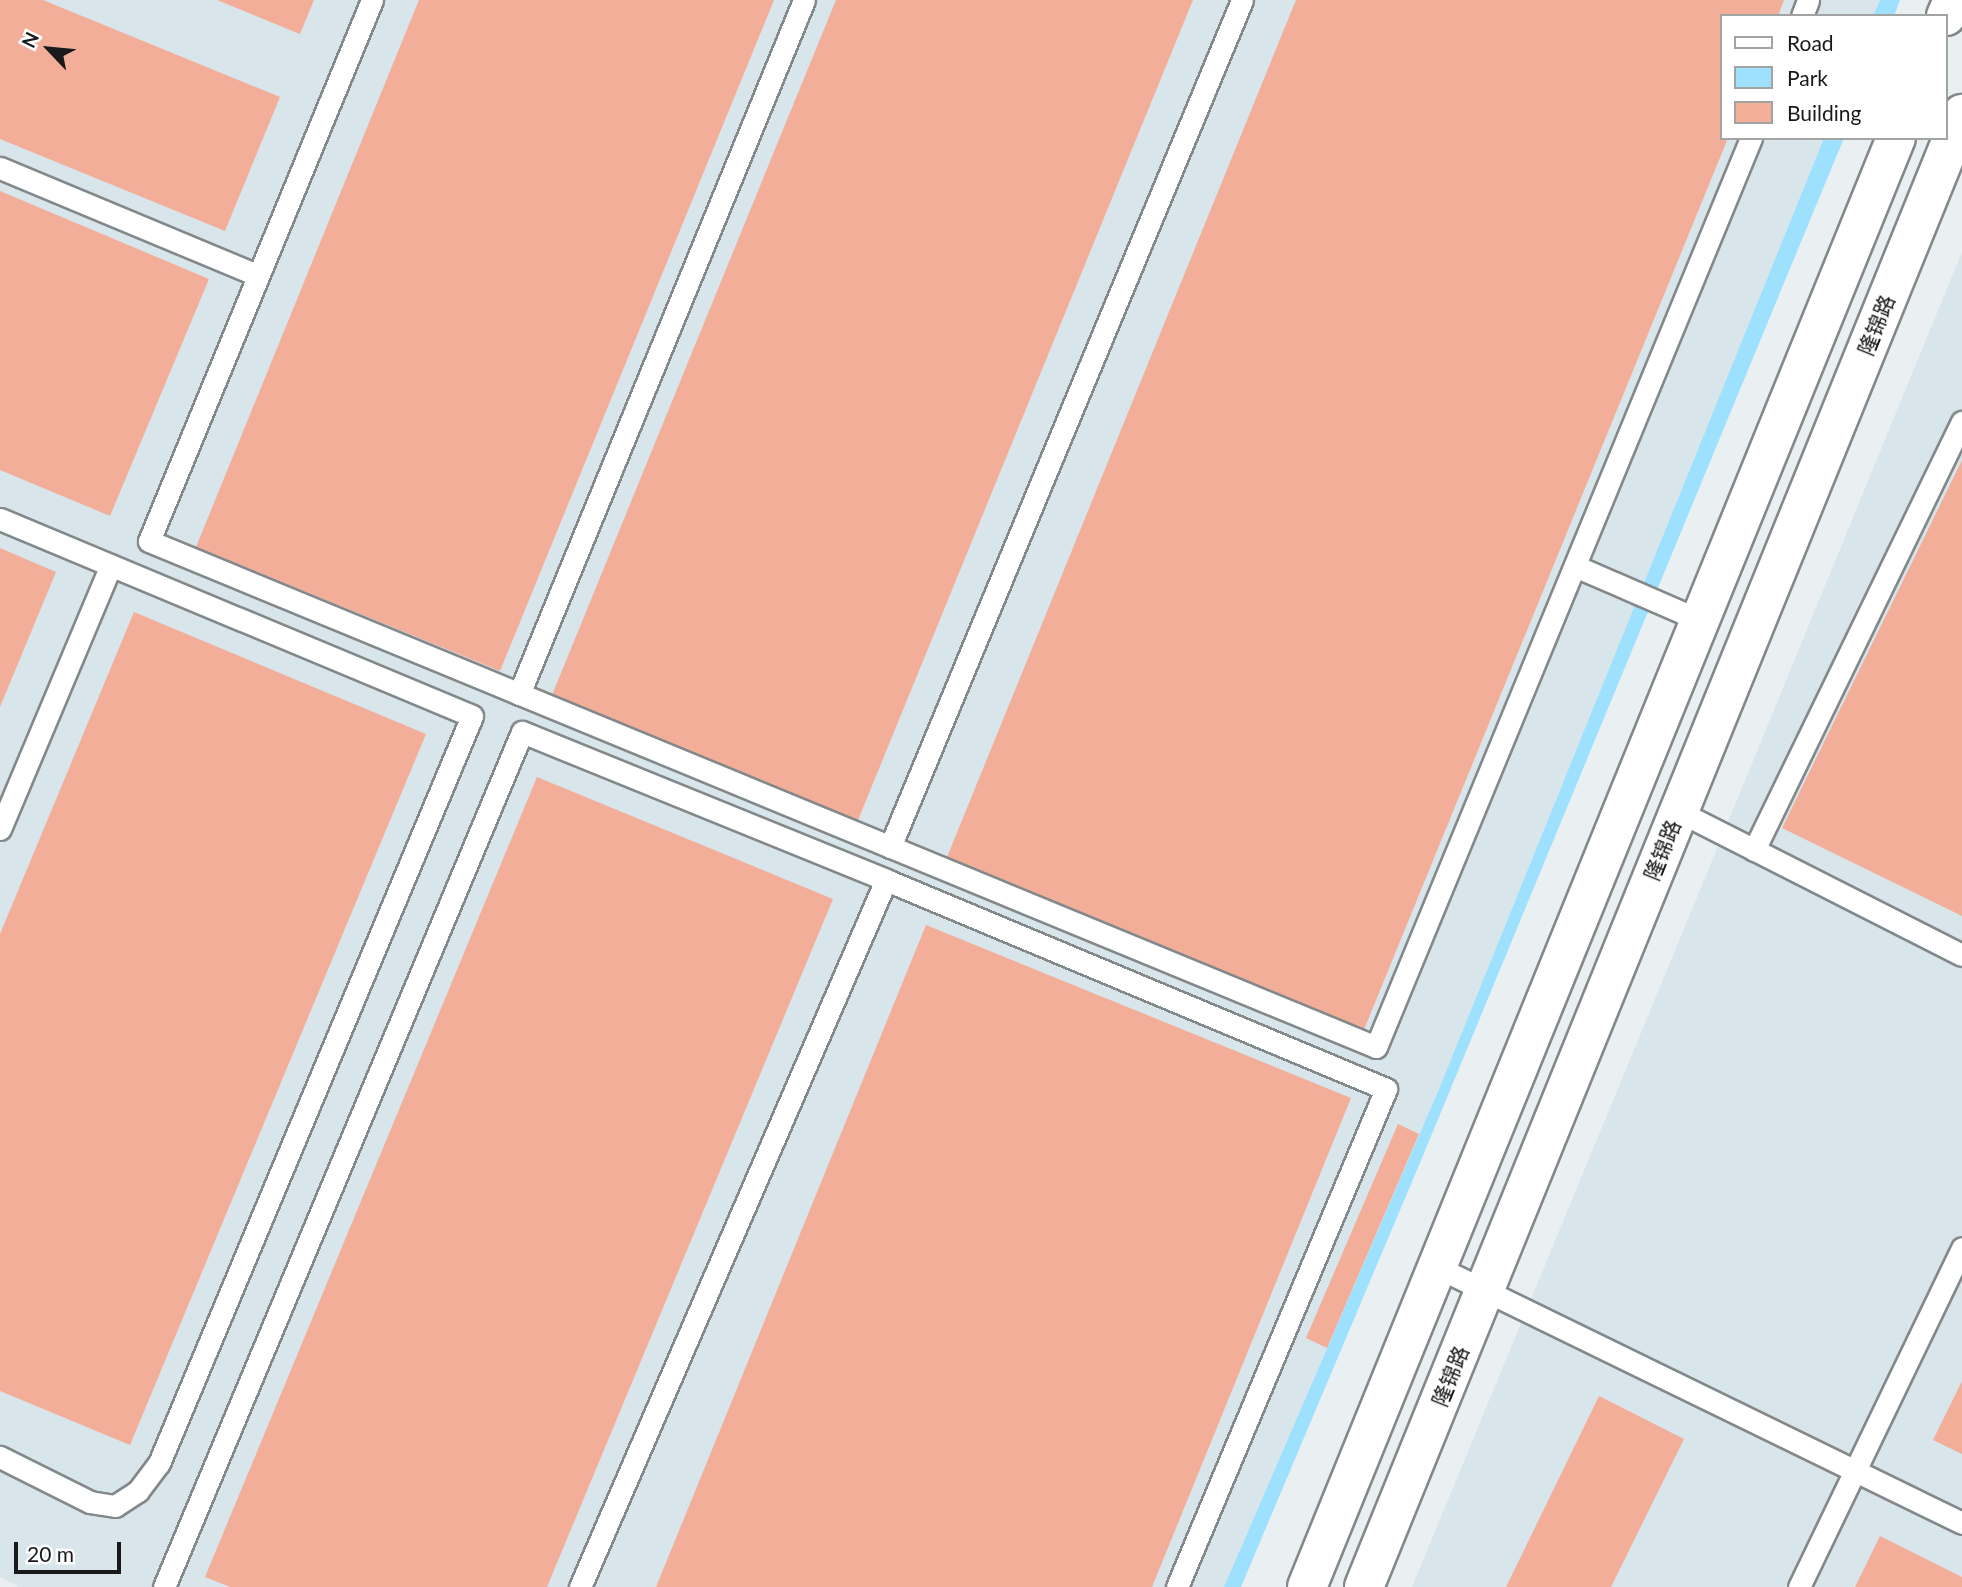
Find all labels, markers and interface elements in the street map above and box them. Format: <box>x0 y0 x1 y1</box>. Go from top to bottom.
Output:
north arrow <box>14 14 84 84</box>
legend <box>1720 14 1948 140</box>
text: N <box>16 28 43 51</box>
text: Road <box>1787 30 1834 55</box>
text: Park <box>1787 65 1828 90</box>
text: Building <box>1787 100 1862 125</box>
street label: 隆锦路 <box>1853 291 1899 359</box>
street label: 隆锦路 <box>1639 816 1685 884</box>
street label: 隆锦路 <box>1427 1342 1473 1410</box>
scale bar <box>18 1528 124 1572</box>
text: 20 m <box>27 1541 74 1566</box>

